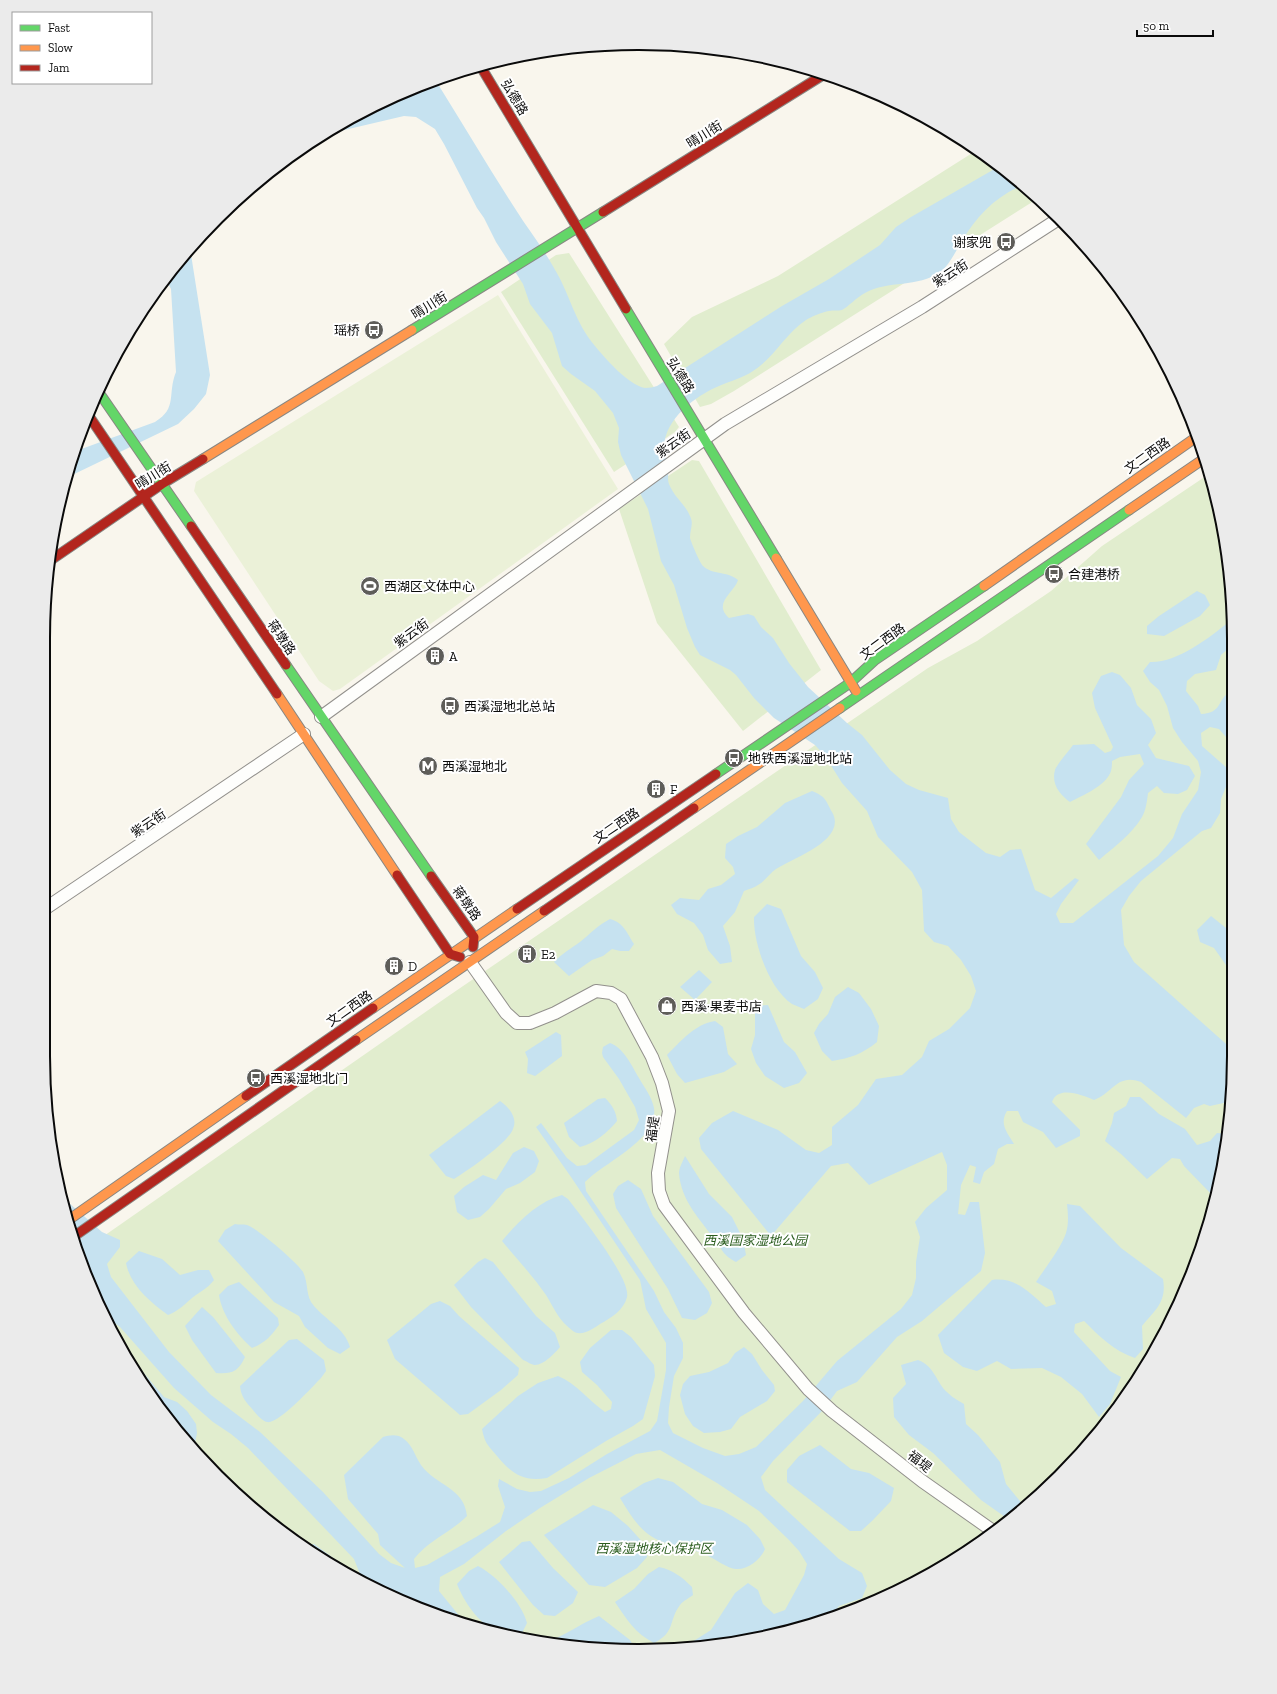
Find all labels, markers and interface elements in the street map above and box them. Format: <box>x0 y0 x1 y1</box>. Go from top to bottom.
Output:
legend <box>12 12 152 84</box>
scale bar <box>1137 12 1213 38</box>
text: 50 m <box>1143 19 1170 33</box>
text: Fast <box>48 21 71 35</box>
text: Slow <box>48 41 74 55</box>
text: Jam <box>48 61 70 75</box>
street label: 弘德路 <box>498 77 531 118</box>
street label: 晴川街 <box>684 118 725 151</box>
bus stop icon: 谢家兜 <box>995 231 1017 253</box>
place label: 谢家兜 <box>953 235 992 250</box>
street label: 紫云街 <box>930 257 971 290</box>
street label: 晴川街 <box>409 289 450 322</box>
bus stop icon: 瑶桥 <box>363 319 385 341</box>
place label: 瑶桥 <box>334 323 360 338</box>
street label: 弘德路 <box>664 355 697 396</box>
street label: 紫云街 <box>653 426 694 461</box>
street label: 文二西路 <box>1122 434 1173 476</box>
street label: 晴川街 <box>133 459 174 492</box>
bus stop icon: 合建港桥 <box>1043 563 1065 585</box>
place label: 合建港桥 <box>1068 567 1120 582</box>
sports icon: 西湖区文体中心 <box>359 575 381 597</box>
place label: 西湖区文体中心 <box>384 579 475 594</box>
street label: 紫云街 <box>391 616 431 651</box>
street label: 蒋墩路 <box>264 617 299 658</box>
street label: 文二西路 <box>857 620 908 663</box>
building icon: A <box>424 645 446 667</box>
place label: A <box>449 649 458 664</box>
bus stop icon: 西溪湿地北总站 <box>439 695 461 717</box>
place label: 西溪湿地北总站 <box>464 699 555 714</box>
bus stop icon: 地铁西溪湿地北站 <box>723 747 745 769</box>
place label: 地铁西溪湿地北站 <box>748 751 852 766</box>
metro station icon: 西溪湿地北 <box>417 755 439 777</box>
place label: 西溪湿地北 <box>442 759 507 774</box>
building icon: F <box>645 778 667 800</box>
place label: F <box>670 782 677 797</box>
street label: 文二西路 <box>591 805 642 846</box>
street label: 紫云街 <box>128 806 169 841</box>
street label: 蒋墩路 <box>449 883 484 924</box>
building icon: E2 <box>516 943 538 965</box>
place label: E2 <box>541 947 556 962</box>
building icon: D <box>383 955 405 977</box>
place label: D <box>408 959 417 974</box>
street label: 文二西路 <box>324 987 375 1029</box>
shop icon: 西溪·果麦书店 <box>656 995 678 1017</box>
place label: 西溪·果麦书店 <box>681 999 762 1014</box>
bus stop icon: 西溪湿地北门 <box>245 1067 267 1089</box>
place label: 西溪湿地北门 <box>270 1071 348 1086</box>
street label: 福堤 <box>643 1115 662 1143</box>
park label: 西溪国家湿地公园 <box>703 1233 809 1248</box>
street label: 福堤 <box>905 1447 935 1475</box>
park label: 西溪湿地核心保护区 <box>595 1541 714 1556</box>

